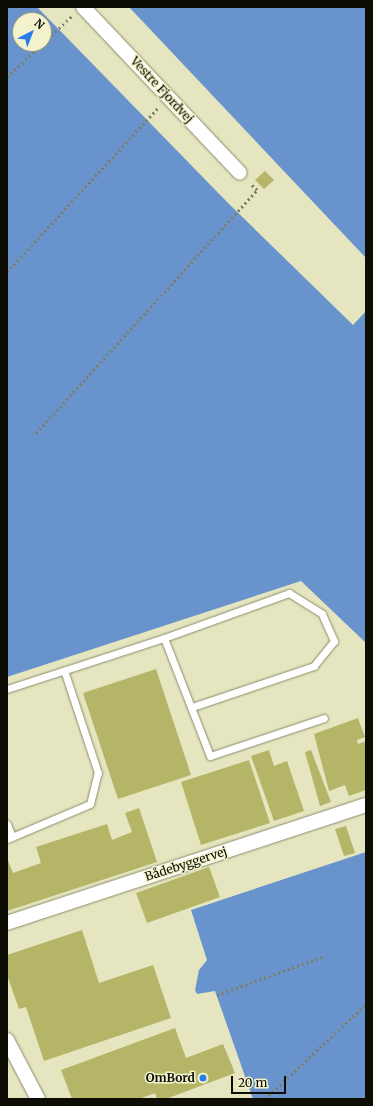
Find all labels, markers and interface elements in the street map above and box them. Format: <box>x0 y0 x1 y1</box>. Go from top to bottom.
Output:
north arrow <box>12 12 52 52</box>
text: N <box>31 16 47 32</box>
street label: Vestre Fjordvej <box>128 54 196 126</box>
street label: Bådebyggervej <box>143 844 229 884</box>
scale bar <box>233 1068 288 1094</box>
place label: OmBord <box>146 1071 195 1085</box>
marker: OmBord <box>198 1073 208 1083</box>
text: 20 m <box>238 1075 267 1090</box>

